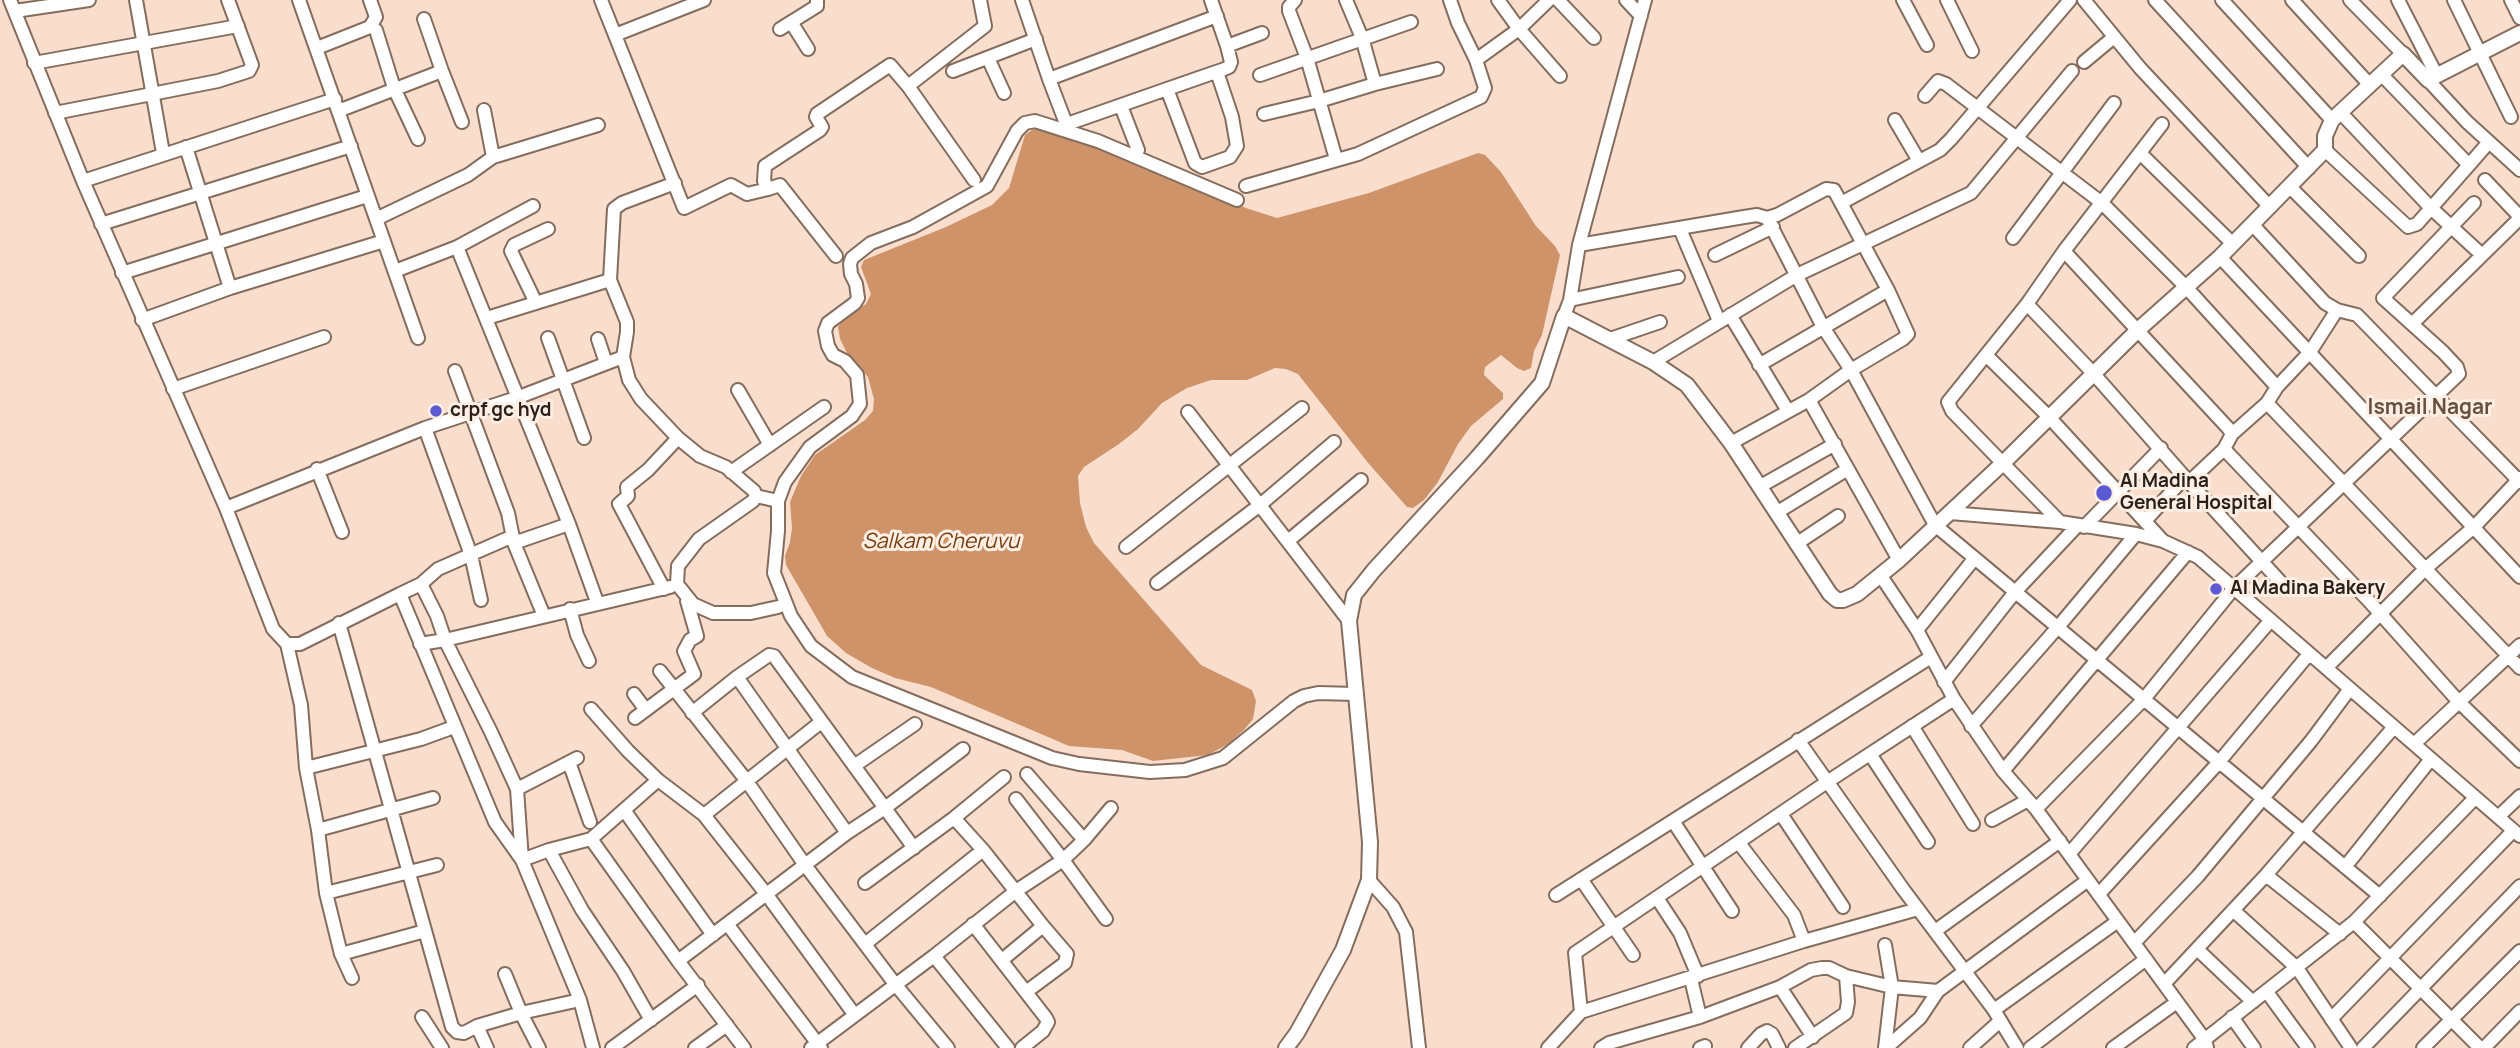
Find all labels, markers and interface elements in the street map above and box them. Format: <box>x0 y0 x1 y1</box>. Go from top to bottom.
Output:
district label: Ismail Nagar <box>2368 395 2492 421</box>
place label: crpf gc hyd <box>450 400 551 422</box>
marker: crpf gc hyd <box>428 403 444 419</box>
place label: Al Madina General Hospital <box>2120 471 2273 515</box>
marker: Al Madina General Hospital <box>2094 483 2114 503</box>
water label: Salkam Cheruvu <box>863 529 1019 555</box>
place label: Al Madina Bakery <box>2230 578 2385 600</box>
marker: Al Madina Bakery <box>2208 581 2224 597</box>

